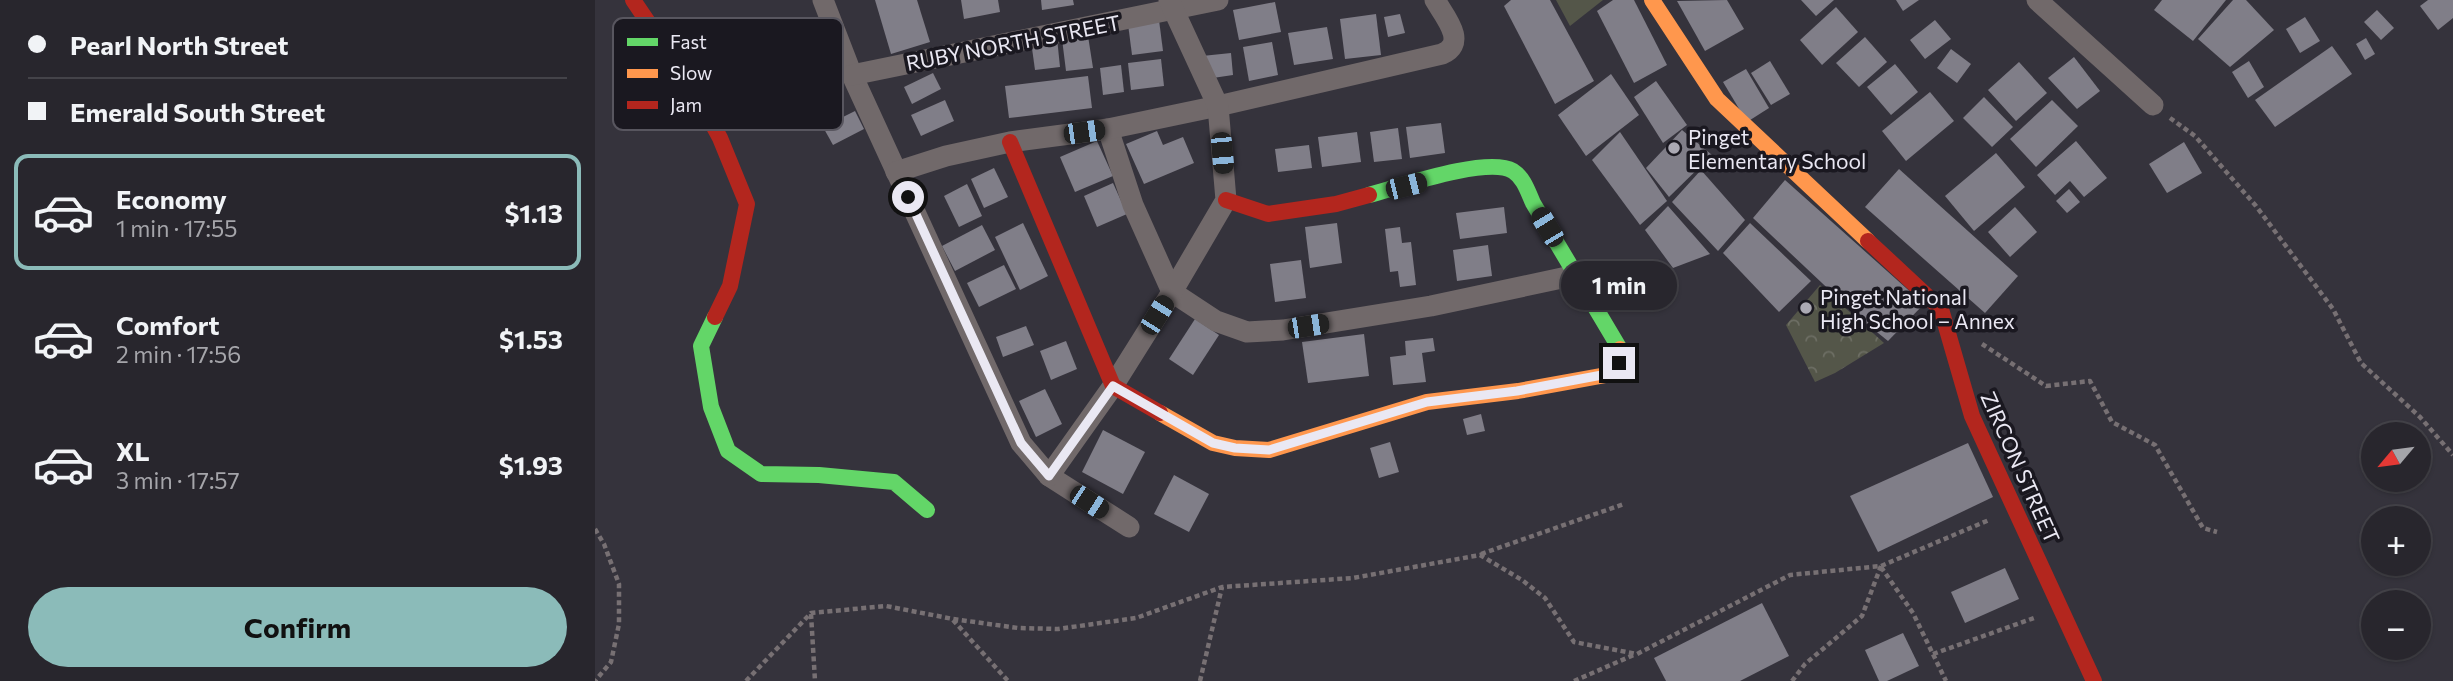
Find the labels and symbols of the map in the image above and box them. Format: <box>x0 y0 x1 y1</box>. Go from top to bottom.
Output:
street label: RUBY NORTH STREET <box>904 9 1122 75</box>
legend <box>613 18 843 130</box>
text: Fast <box>670 30 707 53</box>
text: Slow <box>670 61 712 84</box>
text: Jam <box>670 93 702 116</box>
car <box>1062 119 1107 145</box>
place label: Pinget Elementary School <box>1688 124 1866 173</box>
car <box>1210 131 1235 175</box>
marker: Pinget Elementary School <box>1666 140 1682 156</box>
car <box>1384 171 1429 201</box>
route start <box>892 181 924 213</box>
car <box>1528 204 1567 250</box>
callout: 1 min <box>1561 262 1677 310</box>
place label: Pinget National High School – Annex <box>1820 284 2015 333</box>
car <box>1137 292 1178 338</box>
marker: Pinget National High School – Annex <box>1798 300 1814 316</box>
car <box>1286 312 1331 340</box>
route end <box>1603 347 1635 379</box>
street label: ZIRCON STREET <box>1976 387 2066 547</box>
north arrow <box>2361 422 2431 492</box>
car <box>1066 482 1113 522</box>

